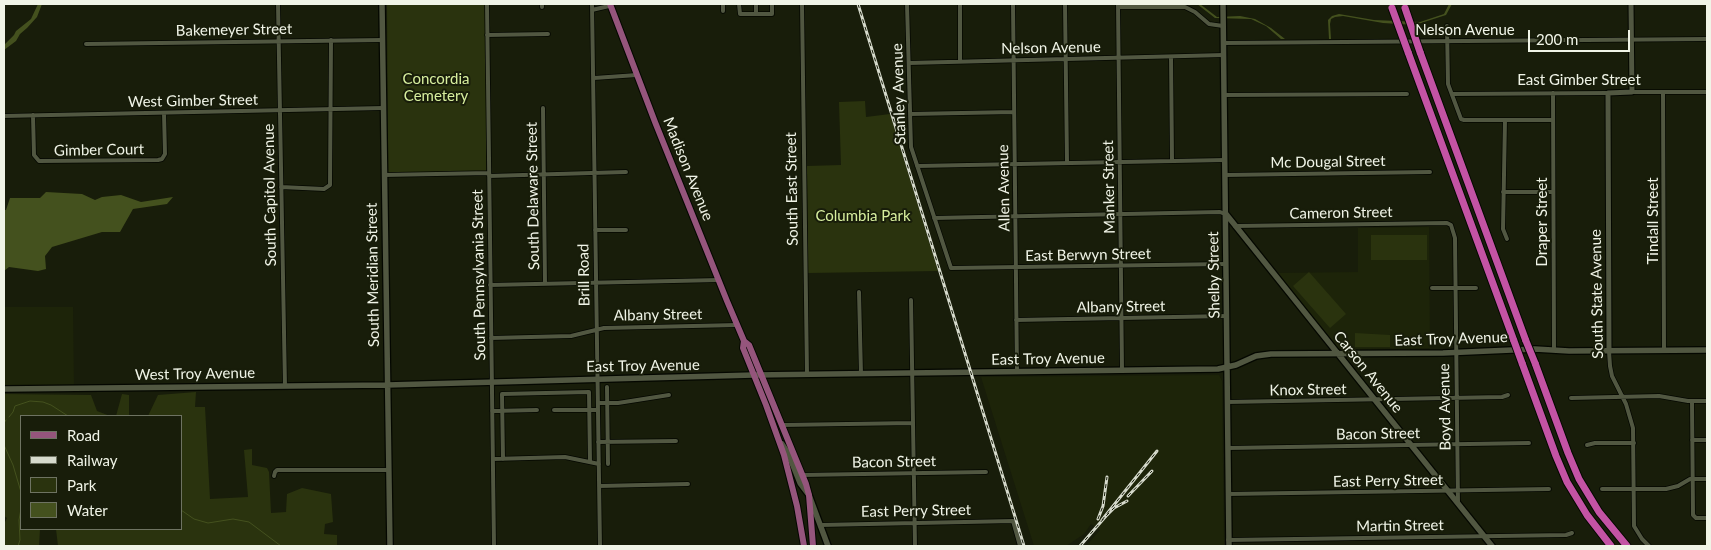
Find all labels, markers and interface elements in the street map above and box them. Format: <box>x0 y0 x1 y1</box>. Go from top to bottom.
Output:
street label: Bakemeyer Street <box>176 20 292 40</box>
scale bar <box>1531 20 1634 52</box>
street label: Nelson Avenue <box>1415 21 1515 39</box>
text: 200 m <box>1536 30 1578 48</box>
street label: Nelson Avenue <box>1001 38 1101 58</box>
street label: Stanley Avenue <box>888 43 910 145</box>
park label: Concordia Cemetery <box>403 70 469 105</box>
street label: East Gimber Street <box>1517 71 1641 89</box>
street label: West Gimber Street <box>128 91 258 111</box>
street label: Madison Avenue <box>659 115 717 223</box>
street label: South Delaware Street <box>523 122 543 270</box>
street label: South Capitol Avenue <box>260 123 280 267</box>
street label: South East Street <box>782 132 802 246</box>
street label: Gimber Court <box>54 140 144 160</box>
street label: Manker Street <box>1099 140 1119 234</box>
street label: Allen Avenue <box>994 144 1014 232</box>
street label: Mc Dougal Street <box>1270 152 1386 172</box>
street label: Draper Street <box>1533 177 1551 267</box>
street label: Tindall Street <box>1644 177 1662 265</box>
street label: South Pennsylvania Street <box>469 189 489 361</box>
street label: South Meridian Street <box>363 203 383 347</box>
street label: Cameron Street <box>1289 203 1393 223</box>
park label: Columbia Park <box>815 207 911 225</box>
street label: South State Avenue <box>1587 229 1607 359</box>
street label: Shelby Street <box>1204 231 1224 319</box>
street label: Brill Road <box>574 243 594 307</box>
street label: East Berwyn Street <box>1025 245 1151 265</box>
street label: Albany Street <box>1076 297 1166 317</box>
street label: Albany Street <box>613 305 703 325</box>
street label: Carson Avenue <box>1330 328 1406 416</box>
street label: East Troy Avenue <box>1394 328 1508 350</box>
street label: East Troy Avenue <box>991 349 1105 369</box>
street label: East Troy Avenue <box>586 356 700 376</box>
street label: Boyd Avenue <box>1435 363 1455 451</box>
street label: West Troy Avenue <box>135 364 255 384</box>
street label: Knox Street <box>1269 380 1347 400</box>
legend <box>20 415 182 530</box>
street label: Bacon Street <box>1336 424 1420 444</box>
text: Road <box>67 426 100 444</box>
text: Railway <box>67 451 118 469</box>
street label: Bacon Street <box>852 452 936 472</box>
street label: East Perry Street <box>1333 471 1443 491</box>
text: Park <box>67 476 96 494</box>
text: Water <box>67 501 108 519</box>
street label: East Perry Street <box>861 501 971 521</box>
street label: Martin Street <box>1356 516 1444 536</box>

